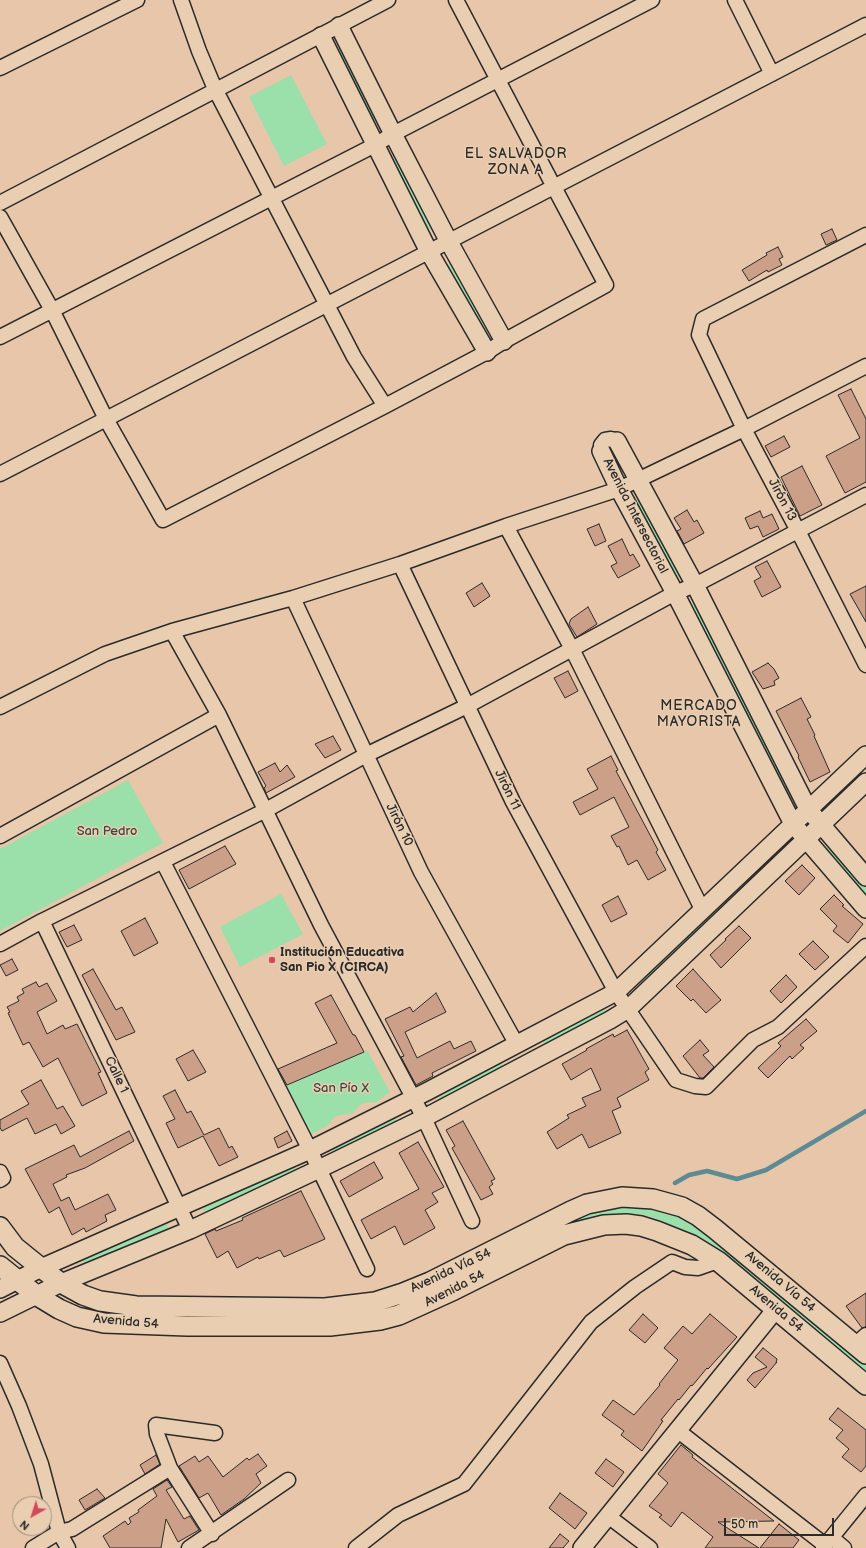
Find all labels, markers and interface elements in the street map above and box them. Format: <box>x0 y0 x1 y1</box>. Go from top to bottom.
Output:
district label: EL SALVADOR ZONA A <box>465 146 567 178</box>
street label: Avenida Intersectorial <box>599 456 671 576</box>
street label: Jirón 13 <box>764 476 800 524</box>
district label: MERCADO MAYORISTA <box>657 698 741 730</box>
street label: Jirón 11 <box>491 767 523 813</box>
street label: Jirón 10 <box>382 801 416 849</box>
park label: San Pedro <box>77 824 137 840</box>
place label: Institución Educativa San Pio X (CIRCA) <box>280 945 404 976</box>
marker: Institución Educativa San Pio X (CIRCA) <box>267 955 277 965</box>
street label: Calle 1 <box>101 1054 131 1096</box>
park label: San Pío X <box>313 1081 369 1097</box>
street label: Avenida Vía 54 <box>408 1245 494 1297</box>
street label: Avenida Vía 54 <box>741 1248 819 1316</box>
street label: Avenida 54 <box>422 1267 488 1311</box>
street label: Avenida 54 <box>746 1282 806 1336</box>
street label: Avenida 54 <box>93 1311 159 1333</box>
north arrow <box>12 1496 52 1536</box>
scale bar <box>726 1510 836 1536</box>
text: N <box>17 1517 32 1533</box>
text: 50 m <box>731 1517 758 1532</box>

